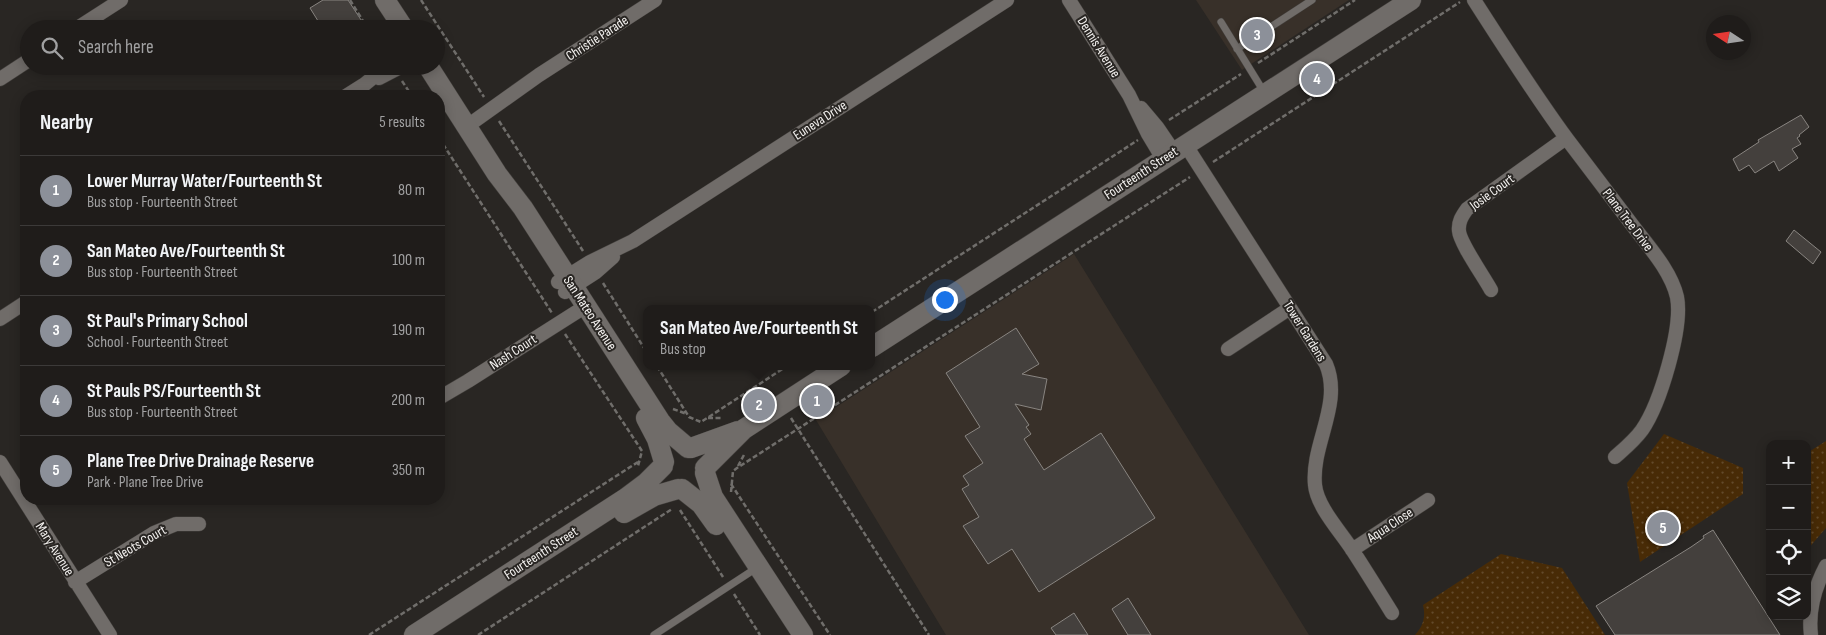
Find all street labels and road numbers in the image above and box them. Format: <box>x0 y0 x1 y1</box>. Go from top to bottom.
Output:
street label: Christie Parade <box>563 12 631 64</box>
street label: Dennis Avenue <box>1074 13 1124 81</box>
street label: Euneva Drive <box>790 96 850 144</box>
street label: Fourteenth Street <box>1101 143 1181 203</box>
street label: Josie Court <box>1466 170 1518 214</box>
street label: Plane Tree Drive <box>1599 185 1657 255</box>
street label: San Mateo Avenue <box>560 273 620 353</box>
street label: Tower Gardens <box>1280 297 1330 365</box>
street label: Nash Court <box>486 331 540 373</box>
street label: Aqua Close <box>1363 504 1416 547</box>
street label: Mary Avenue <box>32 519 78 579</box>
street label: St Neots Court <box>101 521 169 571</box>
street label: Fourteenth Street <box>501 523 581 583</box>

